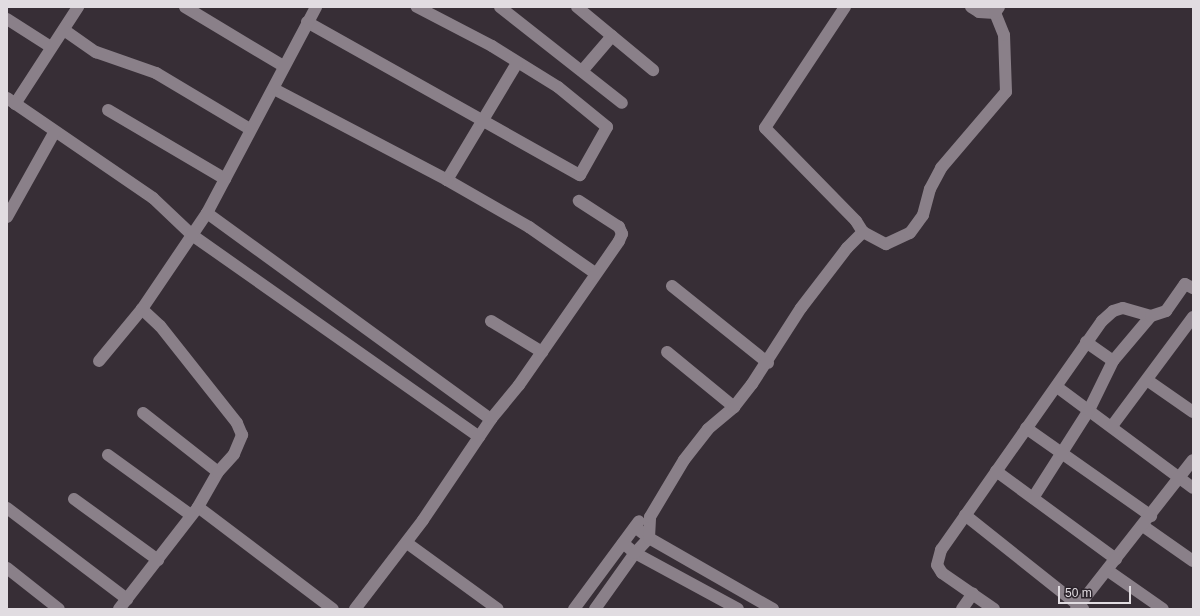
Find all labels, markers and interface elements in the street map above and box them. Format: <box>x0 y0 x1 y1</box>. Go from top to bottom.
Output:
scale bar <box>1060 578 1133 604</box>
text: 50 m <box>1065 586 1092 600</box>

